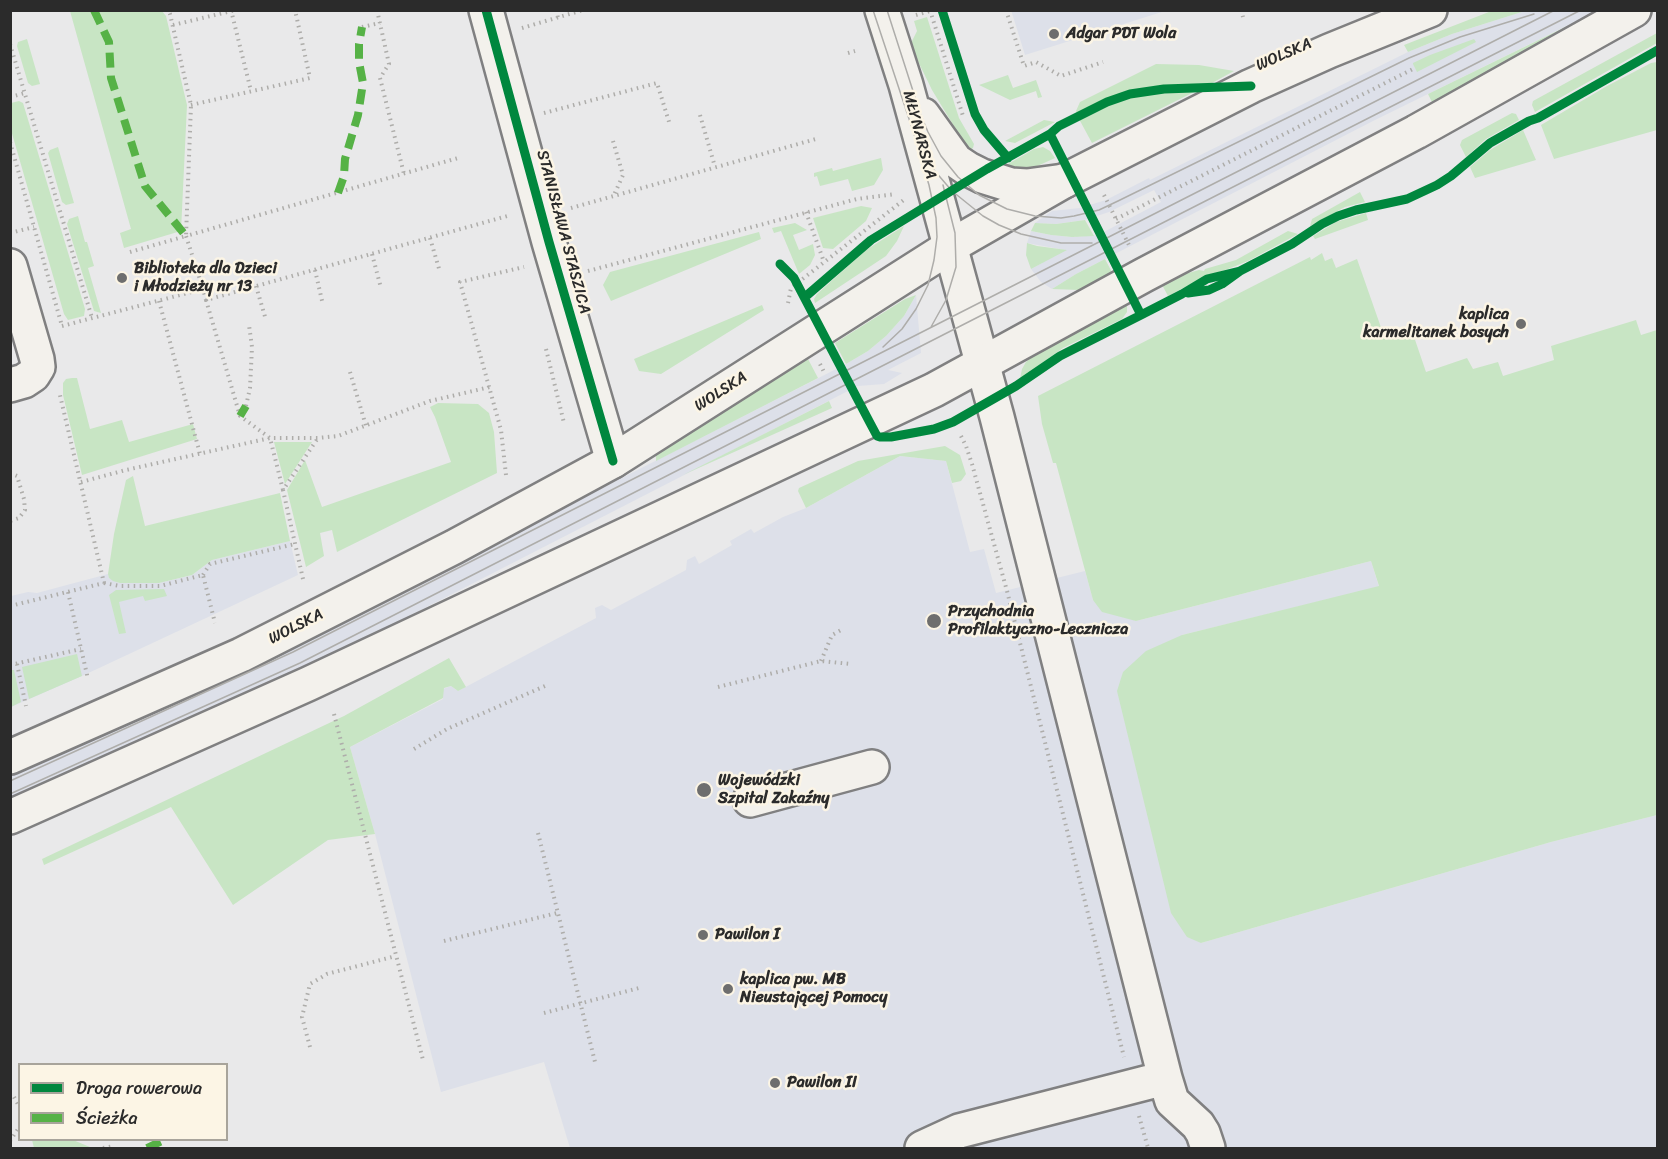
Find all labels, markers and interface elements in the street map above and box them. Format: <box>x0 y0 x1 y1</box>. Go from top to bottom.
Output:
place label: Adgar PDT Wola <box>1066 24 1176 44</box>
marker: Adgar PDT Wola <box>1047 27 1061 41</box>
street label: WOLSKA <box>1253 34 1315 76</box>
street label: MŁYNARSKA <box>898 89 940 181</box>
street label: STANISŁAWA STASZICA <box>532 148 594 316</box>
place label: Biblioteka dla Dzieci i Młodzieży nr 13 <box>134 259 277 297</box>
marker: Biblioteka dla Dzieci i Młodzieży nr 13 <box>115 271 129 285</box>
place label: kaplica karmelitanek bosych <box>1363 305 1509 343</box>
marker: kaplica karmelitanek bosych <box>1514 317 1528 331</box>
street label: WOLSKA <box>691 368 751 416</box>
place label: Przychodnia Profilaktyczno-Lecznicza <box>948 602 1128 640</box>
street label: WOLSKA <box>265 605 327 649</box>
marker: Przychodnia Profilaktyczno-Lecznicza <box>925 612 943 630</box>
place label: Wojewódzki Szpital Zakaźny <box>718 771 829 809</box>
marker: Wojewódzki Szpital Zakaźny <box>695 781 713 799</box>
place label: Pawilon I <box>715 925 780 945</box>
marker: Pawilon I <box>696 928 710 942</box>
place label: kaplica pw. MB Nieustającej Pomocy <box>740 970 887 1008</box>
marker: kaplica pw. MB Nieustającej Pomocy <box>721 982 735 996</box>
legend <box>18 1063 228 1141</box>
text: Droga rowerowa <box>76 1072 202 1104</box>
place label: Pawilon II <box>787 1073 857 1093</box>
marker: Pawilon II <box>768 1076 782 1090</box>
text: Ścieżka <box>76 1102 138 1134</box>

